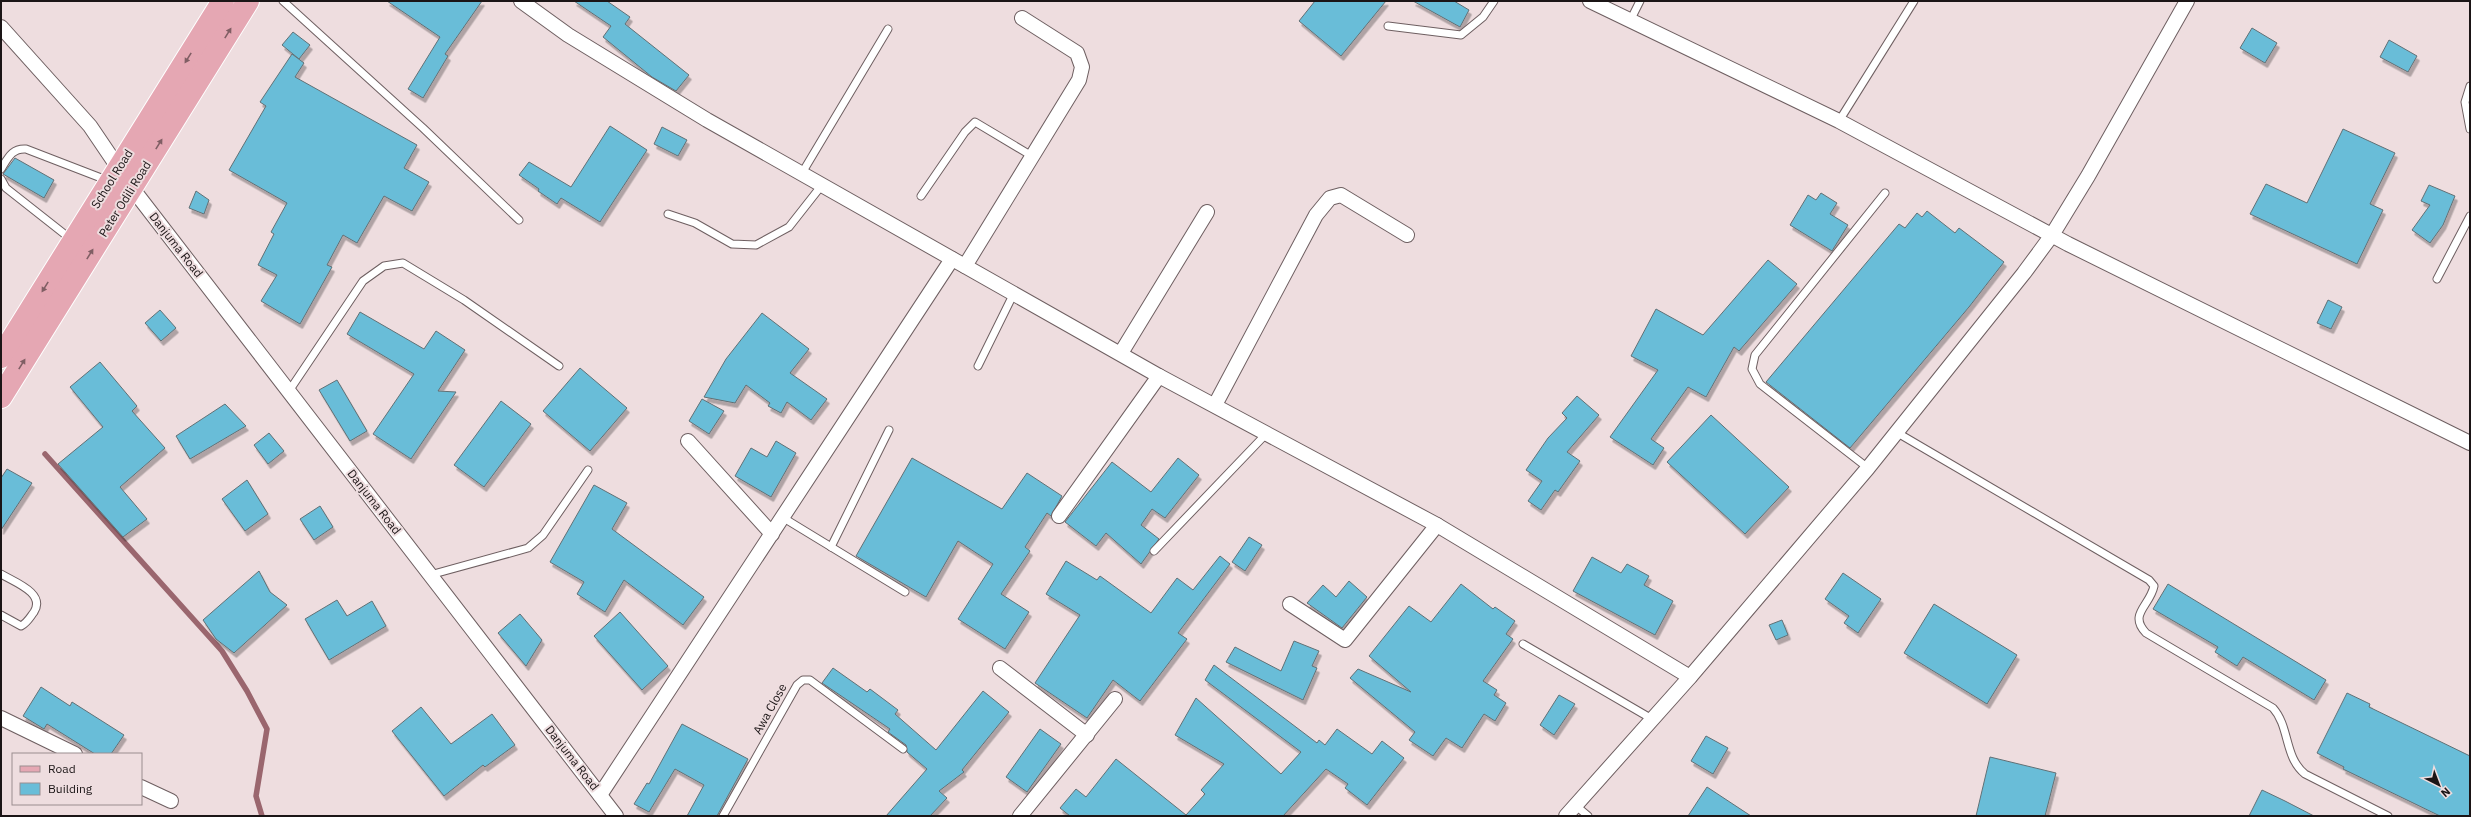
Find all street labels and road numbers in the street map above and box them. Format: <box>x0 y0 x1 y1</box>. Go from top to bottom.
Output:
street label: School Road <box>87 146 136 211</box>
street label: Peter Odili Road <box>95 158 154 239</box>
street label: Danjuma Road <box>146 209 206 280</box>
street label: Danjuma Road <box>344 466 404 537</box>
street label: Awa Close <box>749 680 790 737</box>
street label: Danjuma Road <box>542 722 602 793</box>

